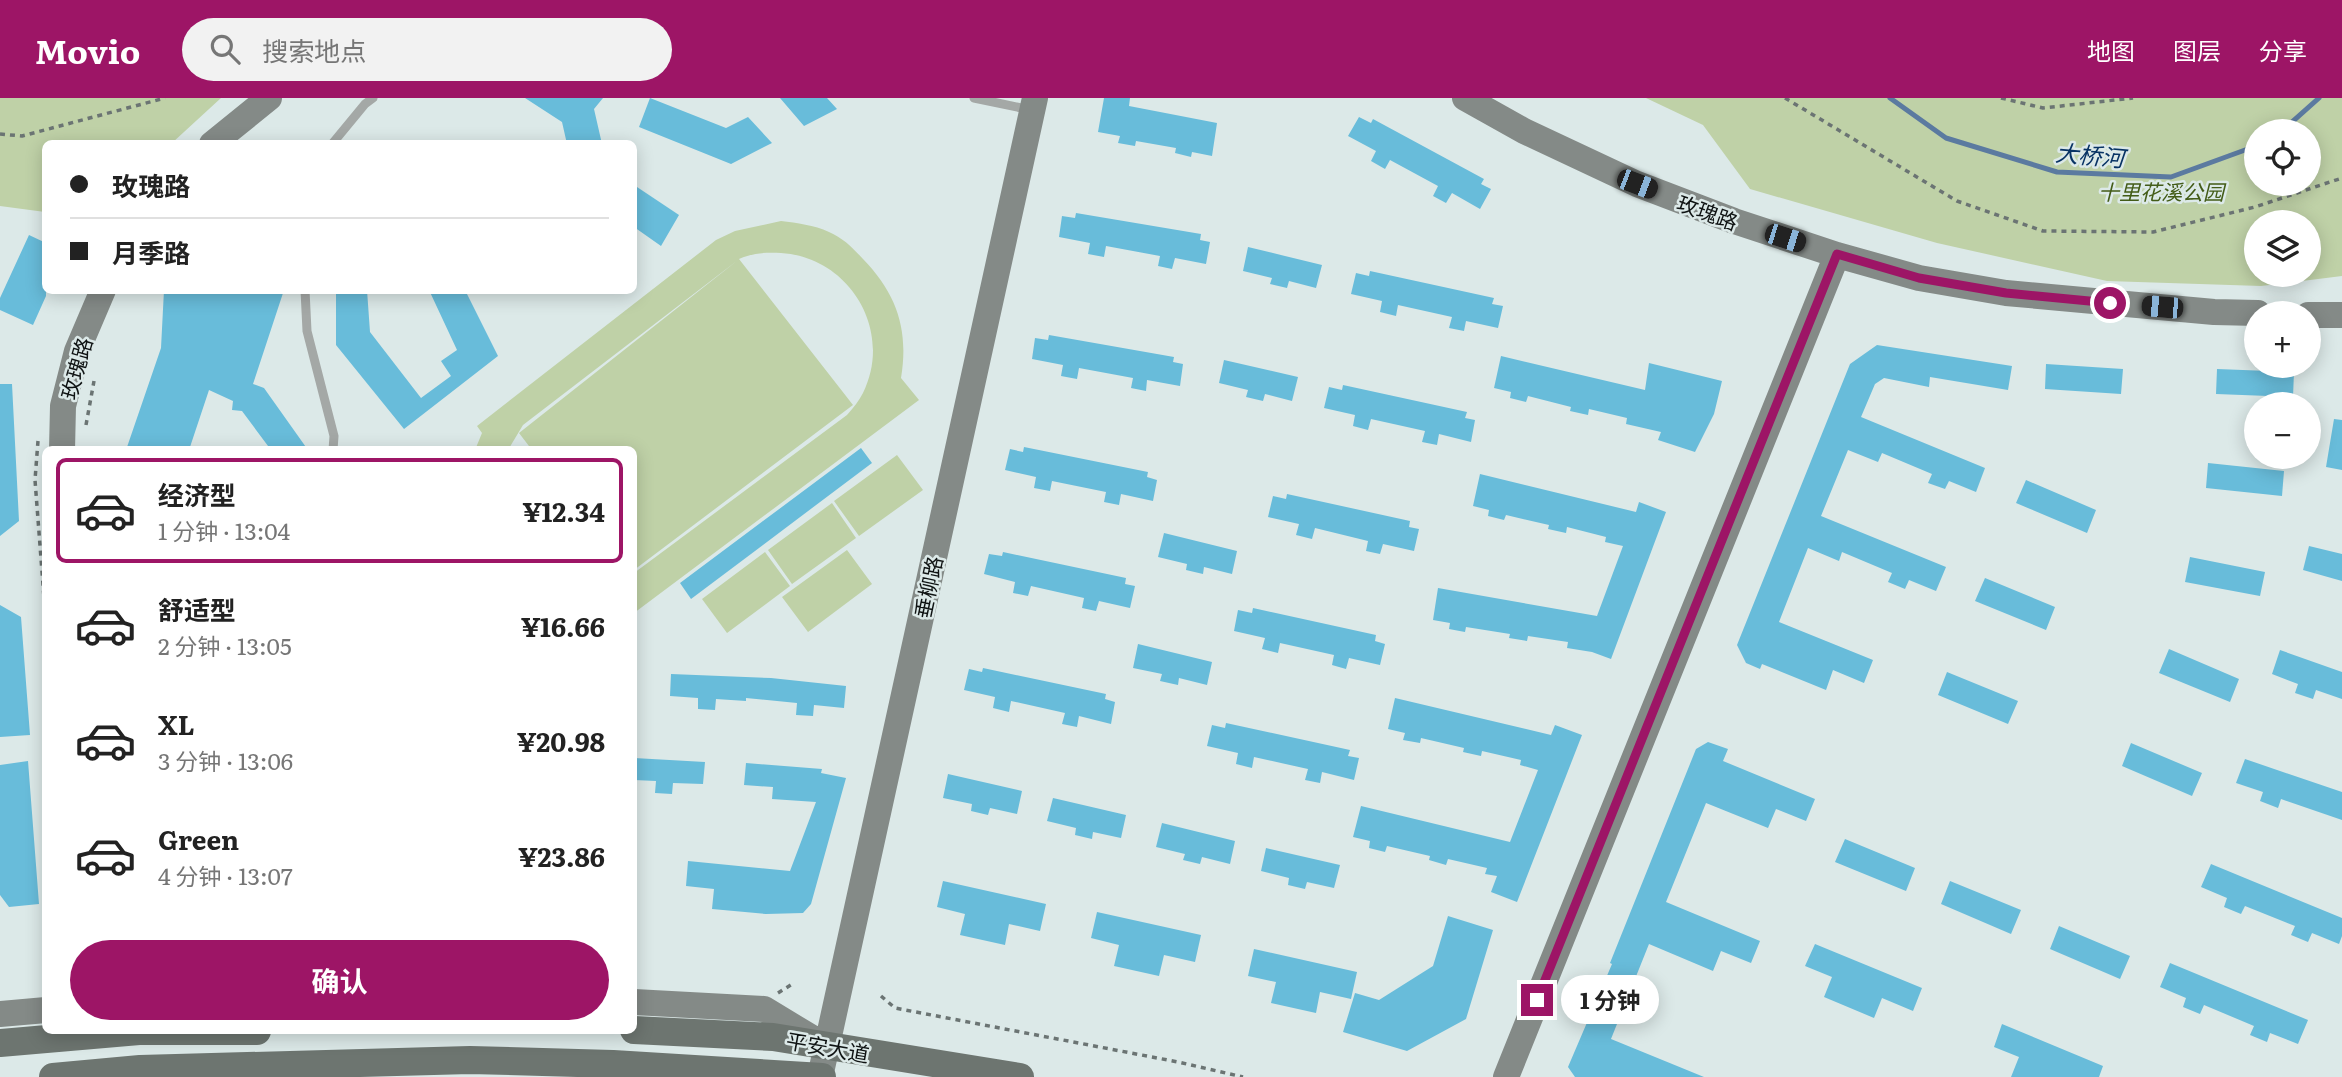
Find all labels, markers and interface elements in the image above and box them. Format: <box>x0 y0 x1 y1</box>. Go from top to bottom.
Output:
search box <box>182 18 672 81</box>
text: Movio <box>35 25 140 74</box>
icon: search <box>206 30 244 68</box>
text: 搜索地点 <box>262 30 366 69</box>
text: 地图 <box>2087 32 2135 67</box>
text: 图层 <box>2173 32 2221 67</box>
text: 分享 <box>2259 32 2307 67</box>
map controls <box>2244 119 2321 469</box>
button: locate <box>2244 119 2321 196</box>
water label: 大桥河 <box>2054 134 2130 174</box>
text: 玫瑰路 <box>112 165 190 204</box>
car <box>1614 167 1661 201</box>
park label: 十里花溪公园 <box>2098 175 2227 206</box>
street label: 玫瑰路 <box>1673 186 1743 236</box>
button: layers <box>2244 210 2321 287</box>
car <box>1762 222 1809 254</box>
text: 月季路 <box>112 232 190 271</box>
route start <box>2094 287 2126 319</box>
car <box>2141 295 2184 319</box>
button: + <box>2244 301 2321 378</box>
street label: 玫瑰路 <box>51 333 99 403</box>
button: − <box>2244 392 2321 469</box>
text: 经济型 <box>158 474 236 513</box>
icon: car <box>74 479 137 542</box>
text: ¥12.34 <box>522 491 605 530</box>
text: 1 分钟 · 13:04 <box>158 513 290 547</box>
street label: 垂柳路 <box>905 553 949 621</box>
text: 舒适型 <box>158 589 236 628</box>
icon: car <box>74 594 137 657</box>
text: ¥16.66 <box>521 606 605 645</box>
text: 2 分钟 · 13:05 <box>158 628 292 662</box>
text: XL <box>158 704 195 743</box>
icon: car <box>74 709 137 772</box>
text: ¥20.98 <box>517 721 605 760</box>
text: 3 分钟 · 13:06 <box>158 743 293 777</box>
text: Green <box>158 819 239 858</box>
icon: car <box>74 824 137 887</box>
text: ¥23.86 <box>518 836 605 875</box>
text: 4 分钟 · 13:07 <box>158 858 293 892</box>
button: 确认 <box>70 940 609 1020</box>
callout: 1 分钟 <box>1562 976 1660 1024</box>
text: 1 分钟 <box>1580 982 1640 1016</box>
route end <box>1521 984 1553 1016</box>
street label: 平安大道 <box>784 1023 872 1069</box>

